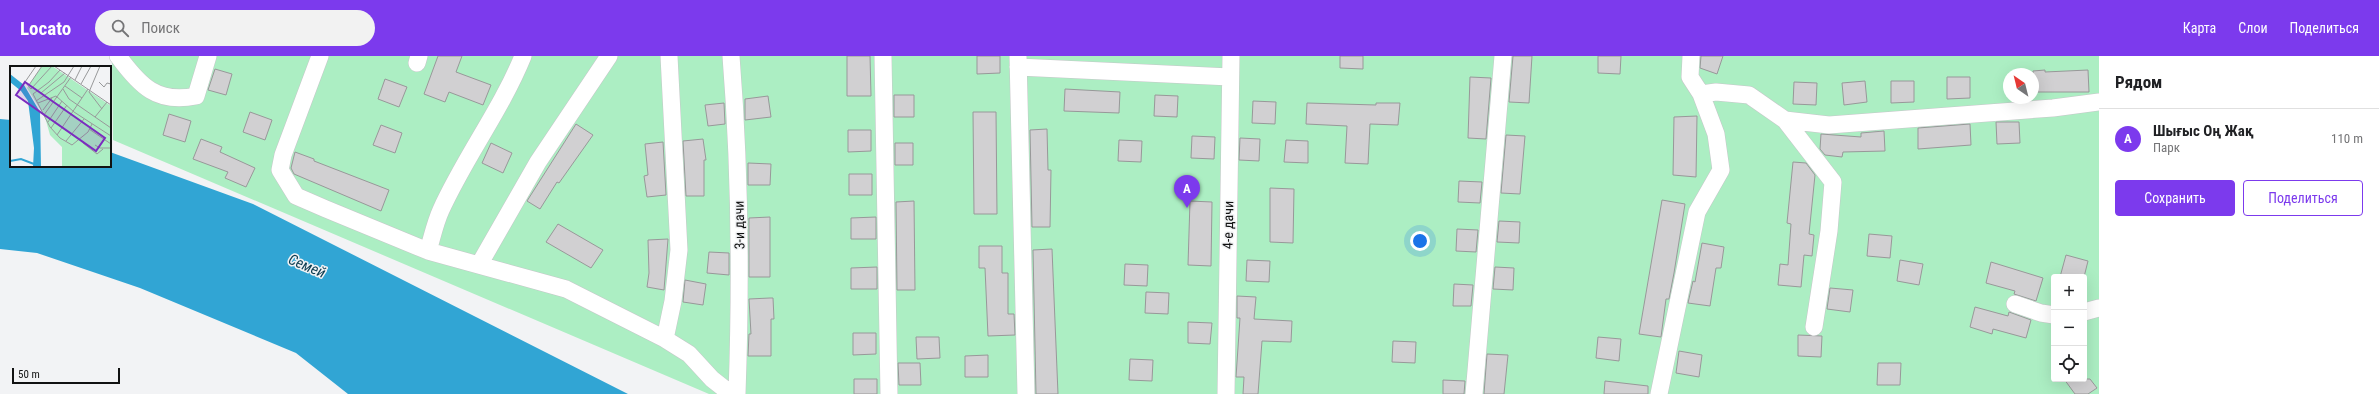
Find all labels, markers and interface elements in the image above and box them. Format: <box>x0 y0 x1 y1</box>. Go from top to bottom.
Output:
search box <box>95 10 375 46</box>
text: Locato <box>20 17 71 40</box>
icon: search <box>109 17 131 39</box>
text: Поиск <box>141 19 180 37</box>
text: Карта <box>2183 20 2216 36</box>
text: Слои <box>2238 20 2268 36</box>
text: Поделиться <box>2290 20 2359 36</box>
inset map <box>10 66 111 167</box>
north arrow <box>2003 68 2039 104</box>
text: Рядом <box>2115 72 2162 92</box>
text: Шығыс Оң Жақ <box>2153 122 2254 140</box>
text: A <box>2124 131 2132 146</box>
text: 110 m <box>2331 131 2363 146</box>
text: Парк <box>2153 140 2180 155</box>
pin: A <box>1174 175 1200 208</box>
button: Сохранить <box>2115 180 2235 216</box>
button: Поделиться <box>2243 180 2363 216</box>
street label: 3-и дачи <box>731 200 747 250</box>
street label: 4-е дачи <box>1220 201 1236 249</box>
your location <box>1410 231 1430 251</box>
water label: Семей <box>286 250 328 282</box>
map controls <box>2051 274 2087 382</box>
button: + <box>2051 274 2087 310</box>
button: − <box>2051 310 2087 346</box>
button: locate <box>2051 346 2087 382</box>
scale bar <box>12 366 120 385</box>
text: 50 m <box>18 368 40 381</box>

